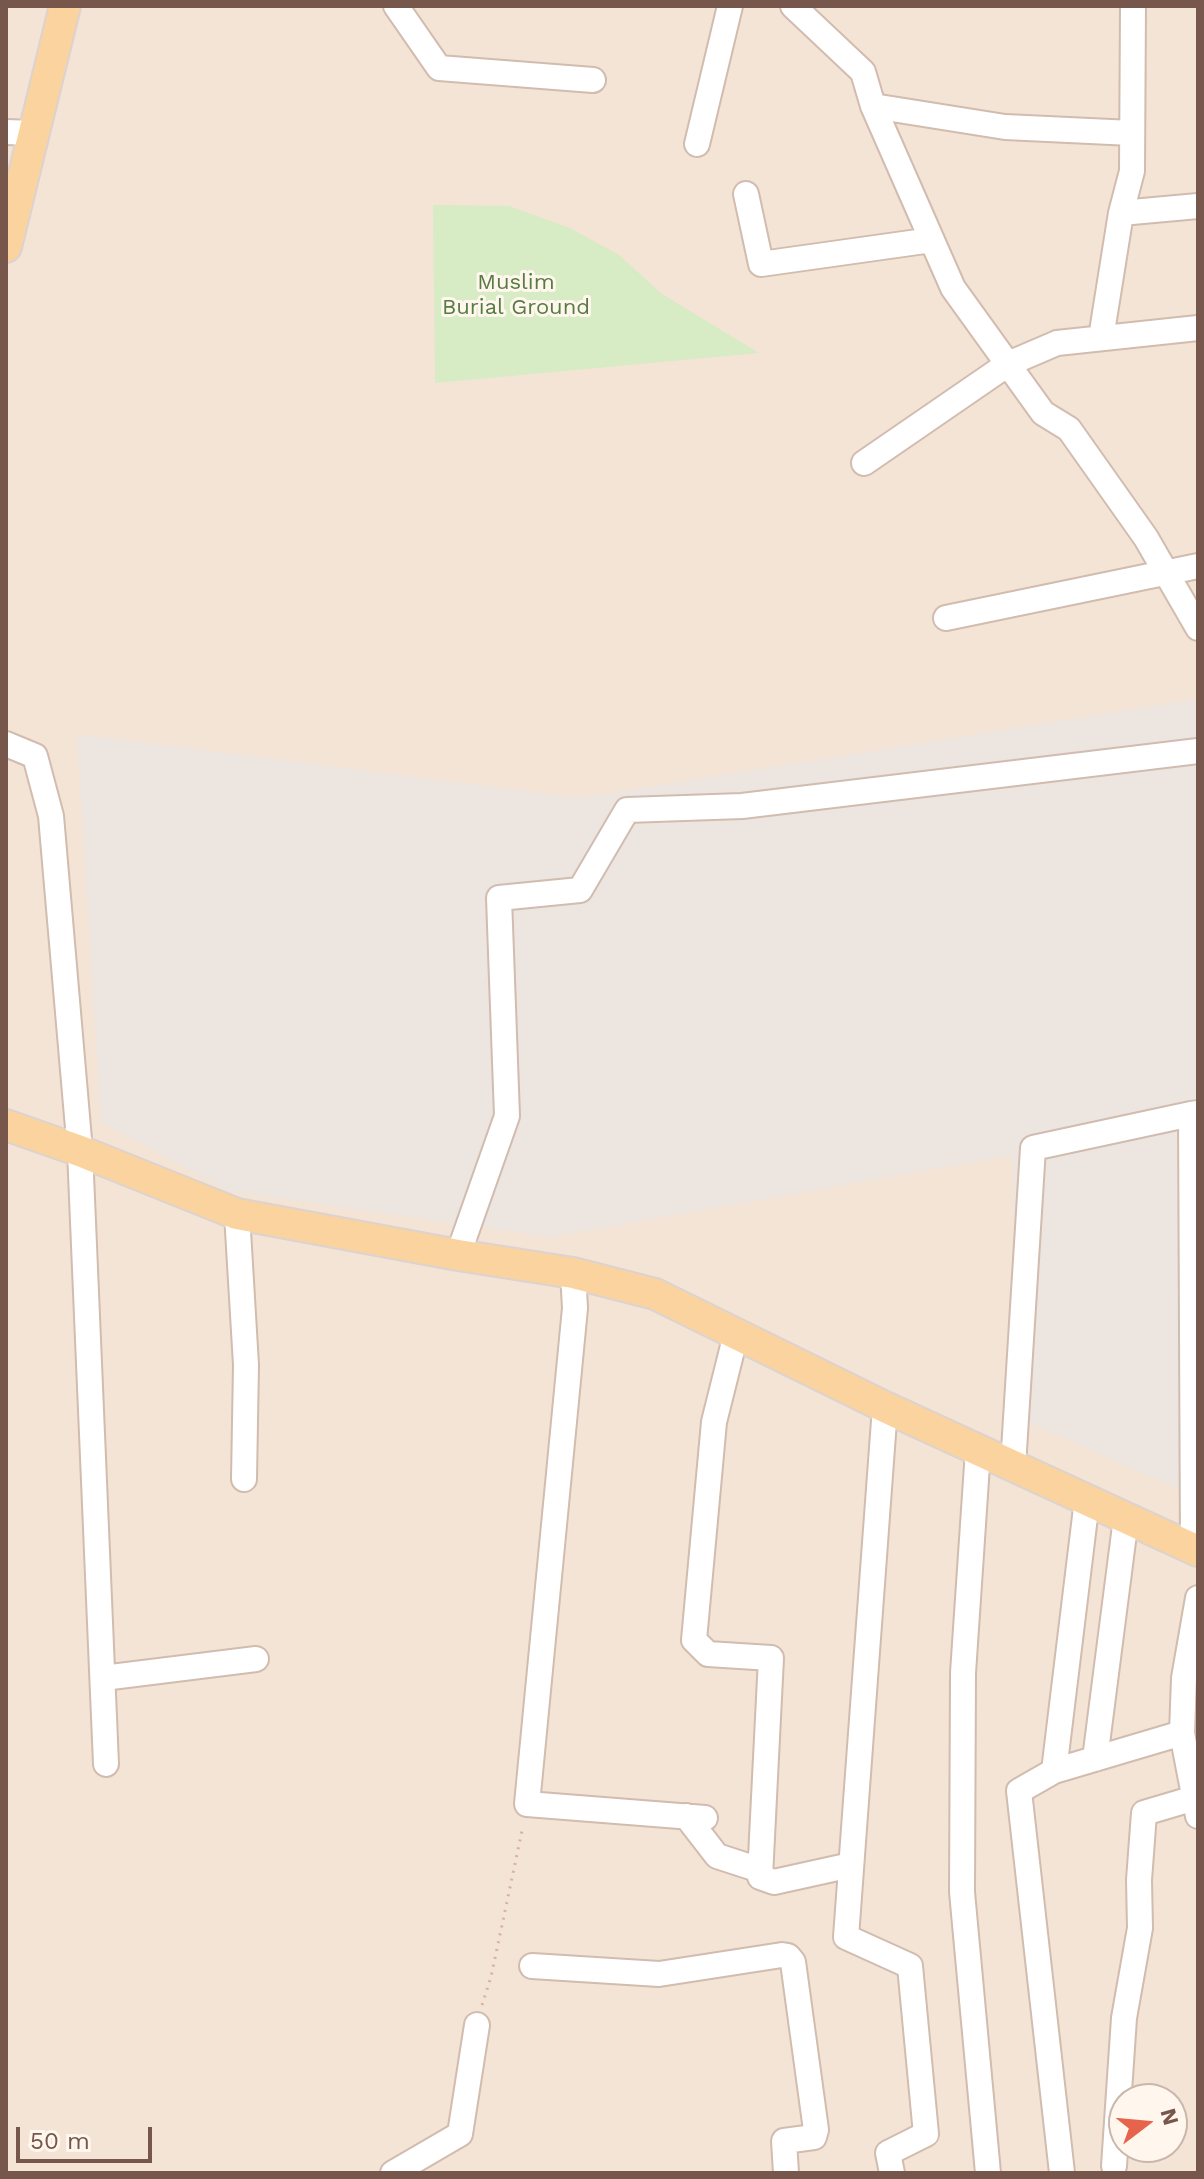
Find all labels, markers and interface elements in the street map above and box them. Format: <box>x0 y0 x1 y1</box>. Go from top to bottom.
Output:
park label: Muslim Burial Ground <box>442 270 590 322</box>
north arrow <box>1108 2083 1188 2163</box>
text: N <box>1155 2106 1184 2128</box>
scale bar <box>20 2111 156 2161</box>
text: 50 m <box>30 2127 90 2155</box>

